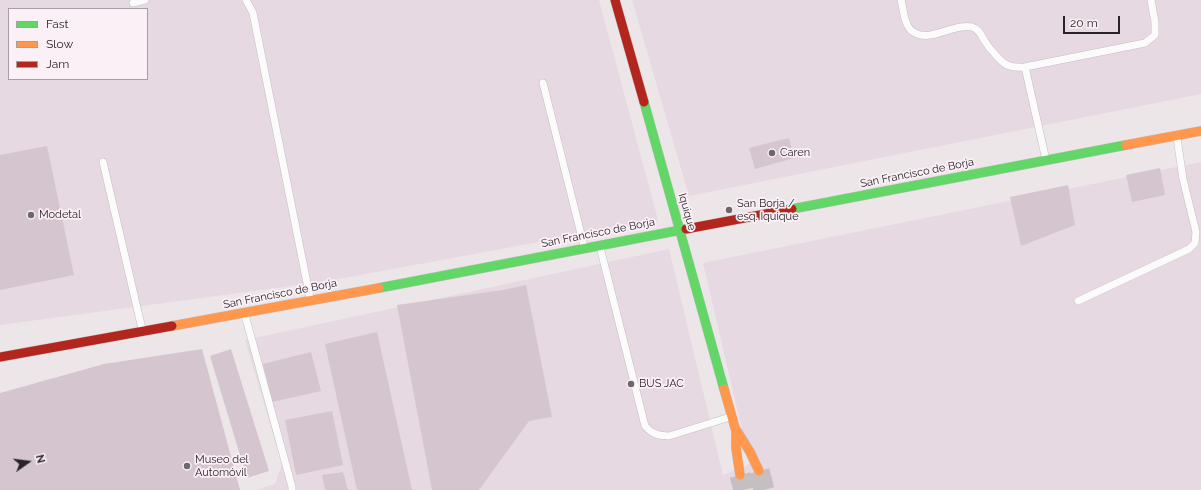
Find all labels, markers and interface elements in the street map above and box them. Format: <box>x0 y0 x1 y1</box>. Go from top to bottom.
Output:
legend <box>8 8 148 80</box>
scale bar <box>1065 8 1122 34</box>
text: 20 m <box>1070 16 1098 30</box>
text: Fast <box>46 17 69 31</box>
text: Slow <box>46 37 73 51</box>
text: Jam <box>46 57 69 71</box>
place label: Caren <box>780 146 810 160</box>
marker: Caren <box>767 148 777 158</box>
street label: San Francisco de Borja <box>859 155 975 191</box>
street label: Iquique <box>675 192 699 232</box>
place label: San Borja / esq. Iquique <box>737 197 799 223</box>
marker: San Borja / esq. Iquique <box>724 205 734 215</box>
place label: Modetal <box>39 208 81 222</box>
marker: Modetal <box>26 210 36 220</box>
street label: San Francisco de Borja <box>540 215 656 251</box>
street label: San Francisco de Borja <box>222 276 338 312</box>
place label: BUS JAC <box>639 377 684 391</box>
marker: BUS JAC <box>626 379 636 389</box>
north arrow <box>8 442 48 482</box>
text: N <box>33 453 47 465</box>
place label: Museo del Automóvil <box>195 453 249 479</box>
marker: Museo del Automóvil <box>182 461 192 471</box>

